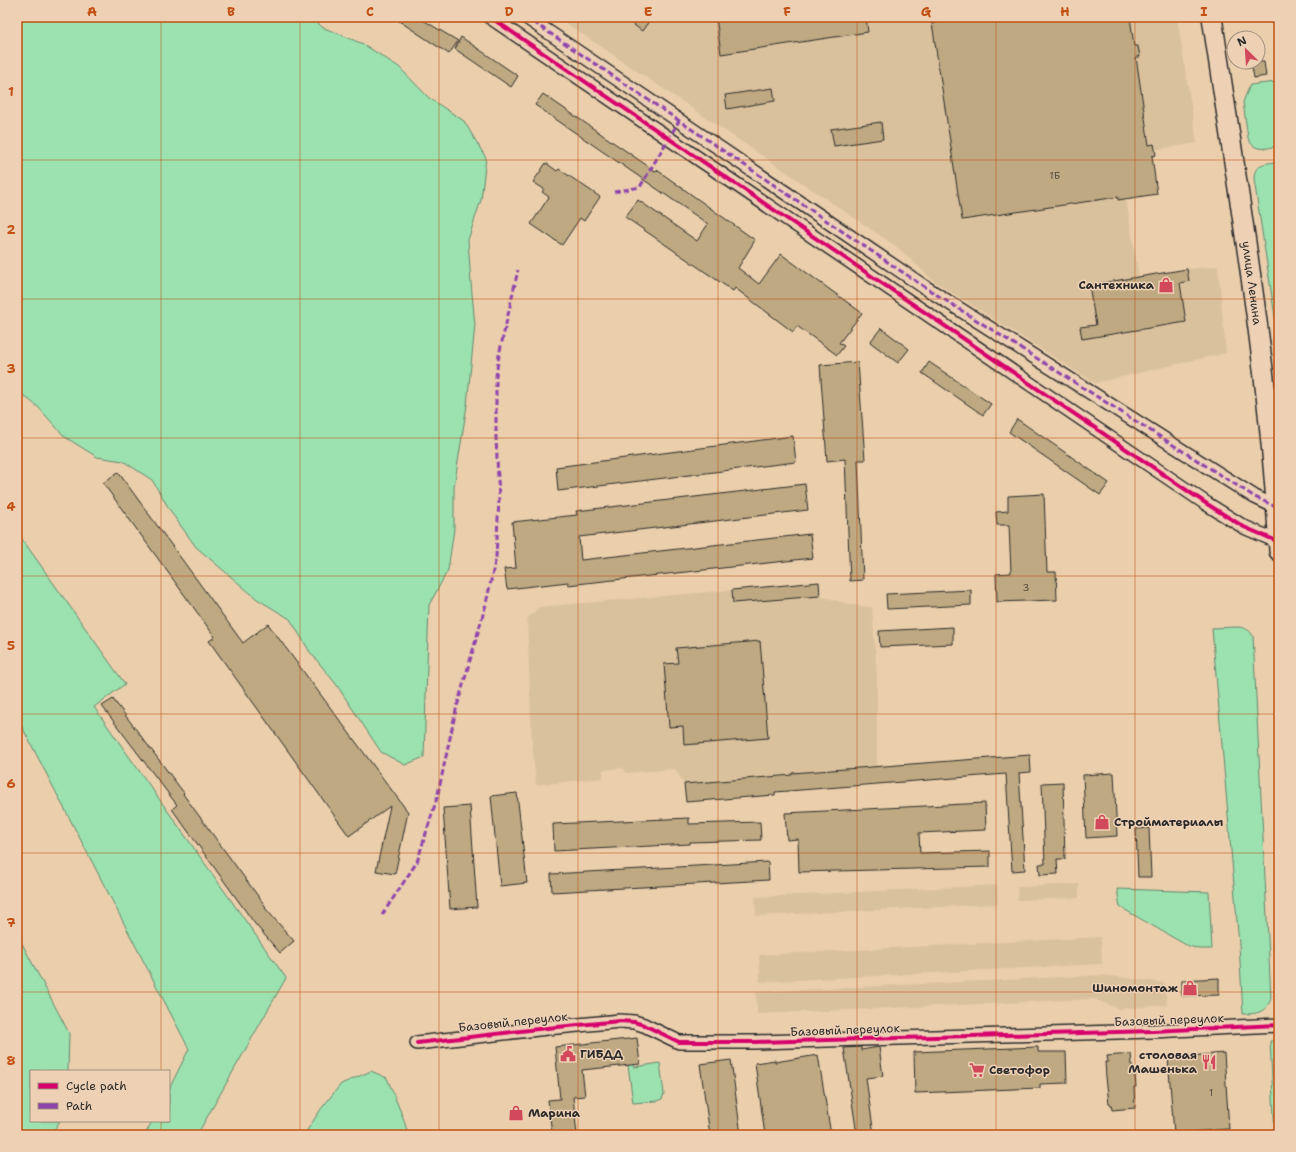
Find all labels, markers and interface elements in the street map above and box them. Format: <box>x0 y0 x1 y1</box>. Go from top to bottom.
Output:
text: A <box>87 3 97 20</box>
text: B <box>227 3 235 20</box>
text: C <box>366 3 374 20</box>
text: D <box>504 3 514 20</box>
text: E <box>644 3 653 20</box>
text: F <box>783 3 791 20</box>
text: G <box>921 3 932 20</box>
text: H <box>1060 3 1070 20</box>
text: I <box>1200 3 1208 20</box>
north arrow <box>1226 30 1266 70</box>
text: N <box>1235 33 1249 50</box>
text: 1 <box>8 83 14 100</box>
house number: 1Б <box>1050 169 1060 182</box>
text: 2 <box>6 221 16 238</box>
street label: улица Ленина <box>1238 240 1265 326</box>
shop icon: Сантехника <box>1157 276 1175 294</box>
place label: Сантехника <box>1078 277 1155 293</box>
text: 3 <box>6 360 16 377</box>
text: 4 <box>6 498 16 515</box>
house number: 3 <box>1023 581 1030 594</box>
text: 5 <box>7 637 15 654</box>
text: 6 <box>6 775 16 792</box>
shop icon: Стройматериалы <box>1093 813 1111 831</box>
place label: Стройматериалы <box>1114 814 1224 830</box>
text: 7 <box>6 914 16 931</box>
shop icon: Шиномонтаж <box>1181 979 1199 997</box>
place label: Шиномонтаж <box>1092 980 1179 996</box>
street label: Базовый переулок <box>458 1008 569 1036</box>
street label: Базовый переулок <box>1114 1010 1225 1030</box>
street label: Базовый переулок <box>790 1020 901 1040</box>
public building icon: ГИБДД <box>559 1045 577 1063</box>
place label: ГИБДД <box>580 1046 623 1062</box>
place label: cтоловая Машенька <box>1128 1047 1198 1077</box>
text: 8 <box>6 1052 16 1069</box>
restaurant icon: cтоловая Машенька <box>1200 1053 1218 1071</box>
supermarket icon: Светофор <box>968 1061 986 1079</box>
place label: Светофор <box>989 1062 1050 1078</box>
legend <box>30 1070 170 1122</box>
text: Cycle path <box>66 1078 127 1094</box>
house number: 1 <box>1209 1086 1213 1099</box>
text: Path <box>66 1098 92 1114</box>
shop icon: Марина <box>507 1104 525 1122</box>
place label: Марина <box>528 1105 581 1121</box>

